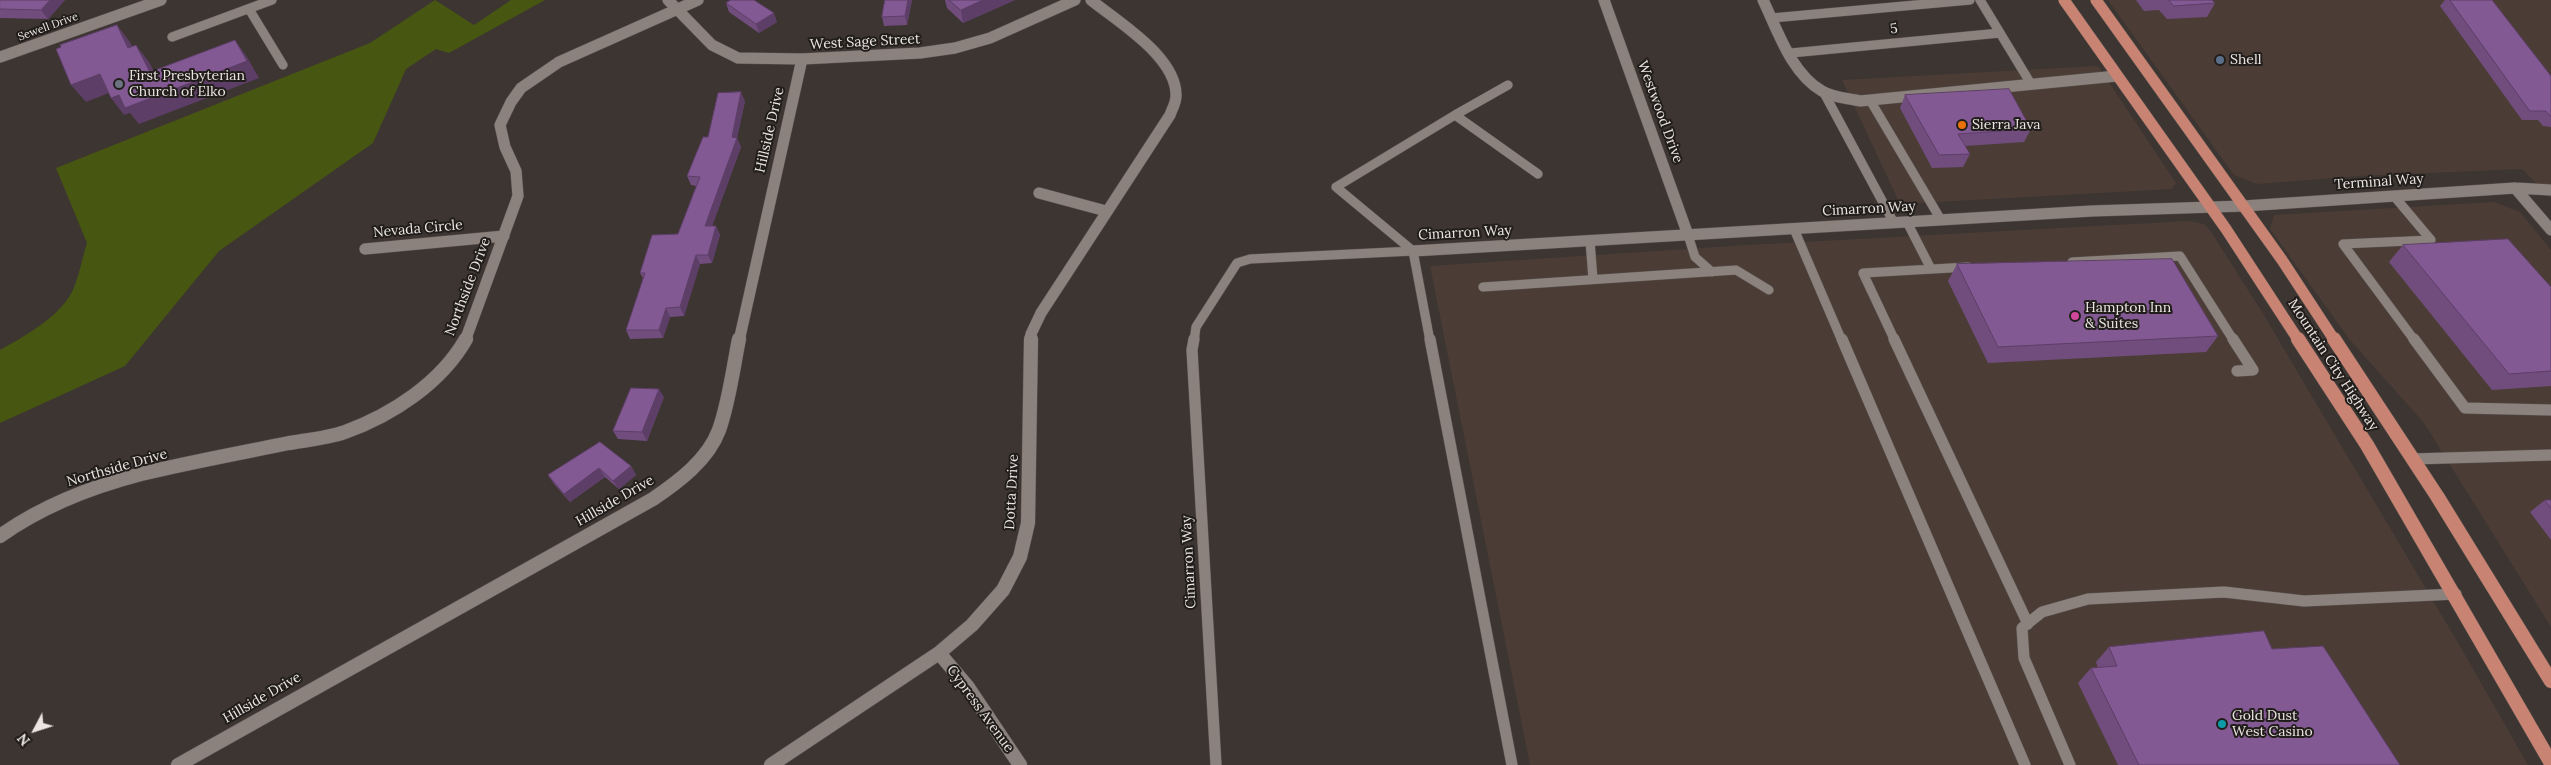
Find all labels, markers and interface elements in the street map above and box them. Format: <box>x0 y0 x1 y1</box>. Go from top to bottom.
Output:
street label: Sewell Drive <box>16 10 80 44</box>
street label: 5 <box>1889 20 1899 38</box>
street label: West Sage Street <box>809 31 921 53</box>
place label: Shell <box>2230 52 2262 68</box>
marker: Shell <box>2214 54 2226 66</box>
street label: Westwood Drive <box>1634 59 1686 165</box>
place label: First Presbyterian Church of Elko <box>129 68 245 100</box>
marker: First Presbyterian Church of Elko <box>113 78 125 90</box>
street label: Hillside Drive <box>752 86 788 174</box>
place label: Sierra Java <box>1972 117 2041 133</box>
marker: Sierra Java <box>1956 119 1968 131</box>
street label: Terminal Way <box>2334 171 2424 193</box>
street label: Cimarron Way <box>1822 198 1916 220</box>
street label: Nevada Circle <box>372 217 464 241</box>
street label: Cimarron Way <box>1418 222 1512 244</box>
street label: Northside Drive <box>442 236 494 338</box>
street label: Mountain City Highway <box>2284 296 2382 434</box>
place label: Hampton Inn & Suites <box>2085 300 2171 332</box>
marker: Hampton Inn & Suites <box>2069 310 2081 322</box>
street label: Northside Drive <box>65 446 169 490</box>
street label: Dotta Drive <box>1002 454 1022 530</box>
street label: Hillside Drive <box>573 472 657 530</box>
street label: Cimarron Way <box>1178 515 1200 609</box>
street label: Cypress Avenue <box>943 662 1017 756</box>
street label: Hillside Drive <box>220 669 304 727</box>
north arrow <box>10 705 60 755</box>
place label: Gold Dust West Casino <box>2232 708 2313 740</box>
marker: Gold Dust West Casino <box>2216 718 2228 730</box>
text: N <box>13 730 34 750</box>

